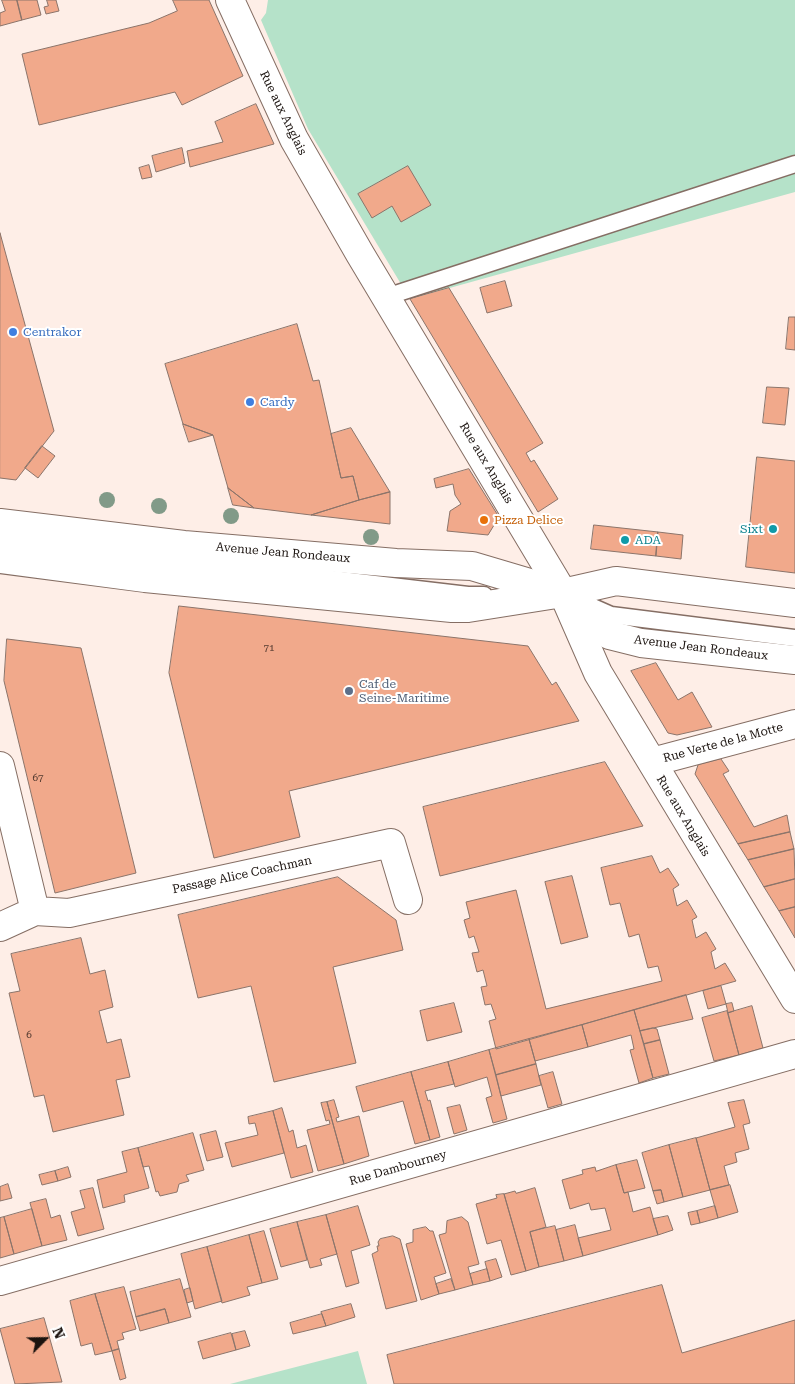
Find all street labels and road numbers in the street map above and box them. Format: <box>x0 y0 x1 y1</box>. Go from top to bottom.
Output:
street label: Rue aux Anglais <box>256 69 310 157</box>
street label: Rue aux Anglais <box>456 420 516 506</box>
street label: Avenue Jean Rondeaux <box>215 540 351 566</box>
street label: Avenue Jean Rondeaux <box>633 633 769 663</box>
street label: Rue Verte de la Motte <box>662 720 784 766</box>
street label: Rue aux Anglais <box>653 773 713 859</box>
street label: Passage Alice Coachman <box>171 853 313 897</box>
street label: Rue Dambourney <box>348 1147 448 1189</box>

